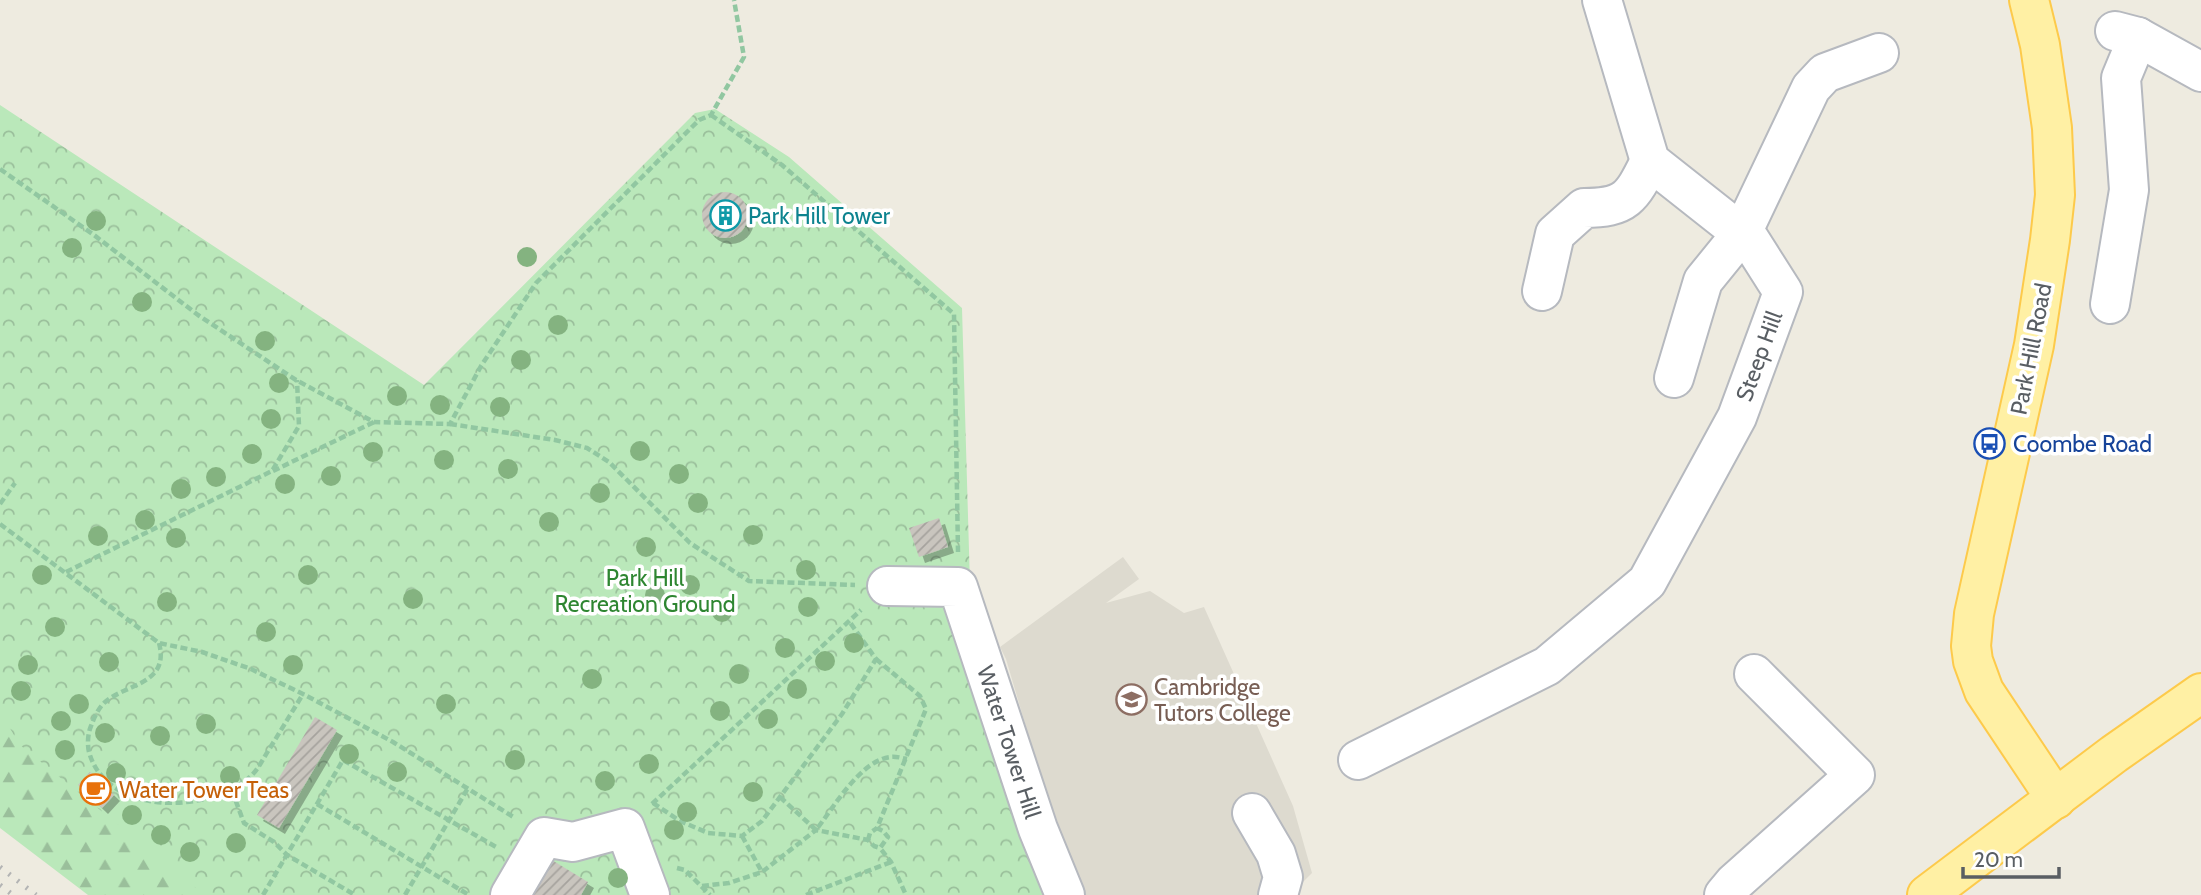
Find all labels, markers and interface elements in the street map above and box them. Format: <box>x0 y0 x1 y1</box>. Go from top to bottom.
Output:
building icon: Park Hill Tower <box>708 199 742 233</box>
place label: Park Hill Tower <box>748 202 891 230</box>
street label: Park Hill Road <box>2005 281 2057 417</box>
street label: Steep Hill <box>1730 306 1788 405</box>
bus stop icon: Coombe Road <box>1973 427 2007 461</box>
place label: Coombe Road <box>2013 430 2152 458</box>
park label: Park Hill Recreation Ground <box>554 564 736 618</box>
street label: Water Tower Hill <box>971 662 1047 822</box>
place label: Cambridge Tutors College <box>1154 673 1291 727</box>
school or university icon: Cambridge Tutors College <box>1114 683 1148 717</box>
cafe icon: Water Tower Teas <box>79 773 113 807</box>
place label: Water Tower Teas <box>119 776 289 804</box>
scale bar <box>1963 836 2059 880</box>
text: 20 m <box>1974 847 2023 872</box>

